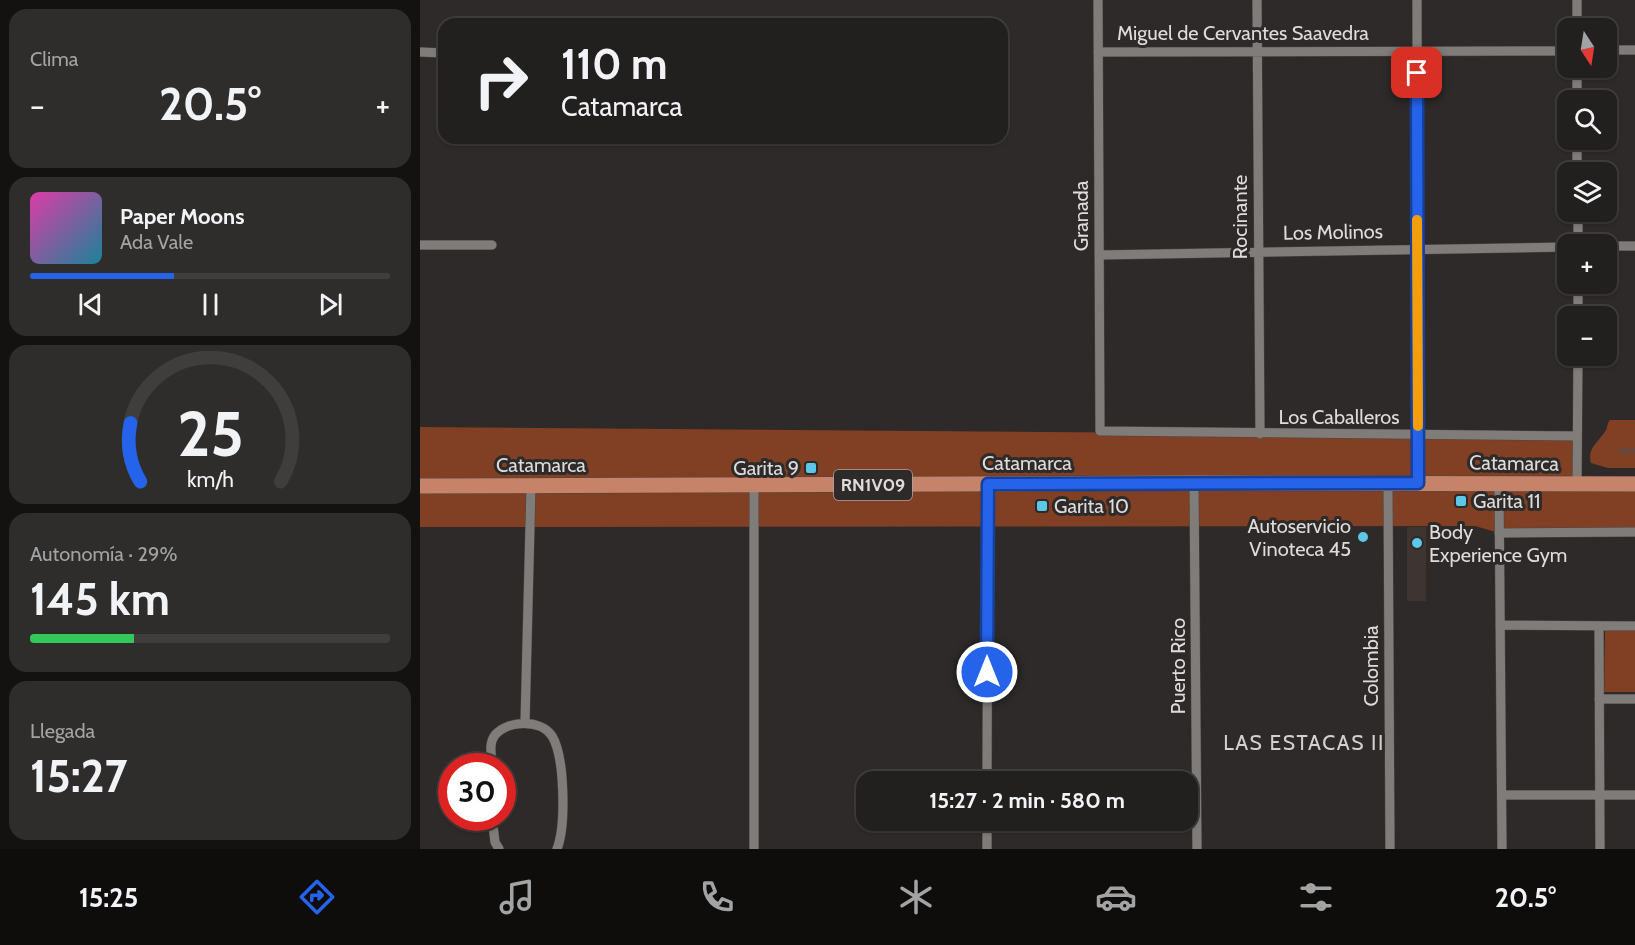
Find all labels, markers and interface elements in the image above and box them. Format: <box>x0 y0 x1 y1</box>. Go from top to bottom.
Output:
north arrow <box>1557 18 1617 78</box>
map controls <box>1557 18 1617 366</box>
street label: Miguel de Cervantes Saavedra <box>1117 21 1369 45</box>
text: 110 m <box>561 38 668 90</box>
icon: right <box>462 42 540 120</box>
text: Clima <box>30 47 78 71</box>
pin <box>1391 47 1442 98</box>
icon: arrive <box>1400 56 1433 89</box>
text: 20.5° <box>159 77 261 131</box>
text: − <box>30 85 45 125</box>
text: + <box>375 85 390 125</box>
text: Catamarca <box>561 90 682 123</box>
button: search <box>1557 90 1617 150</box>
button: layers <box>1557 162 1617 222</box>
street label: Rocinante <box>1228 175 1252 259</box>
street label: Granada <box>1069 180 1093 251</box>
text: Paper Moons <box>120 203 244 230</box>
street label: Los Molinos <box>1283 219 1383 245</box>
text: Ada Vale <box>120 230 193 254</box>
button: + <box>1557 234 1617 294</box>
icon: previous <box>74 288 107 321</box>
icon: pause <box>194 288 227 321</box>
icon: next <box>314 288 347 321</box>
button: − <box>1557 306 1617 366</box>
text: 25 <box>177 396 243 472</box>
street label: Los Caballeros <box>1278 405 1400 429</box>
street label: Catamarca <box>1469 450 1560 476</box>
street label: Catamarca <box>982 451 1072 475</box>
street label: Catamarca <box>496 453 586 477</box>
place label: Garita 9 <box>733 456 799 480</box>
marker: Garita 9 <box>804 461 818 475</box>
text: km/h <box>187 466 233 492</box>
road number: RN1V09 <box>834 470 912 500</box>
place label: Garita 11 <box>1473 489 1540 513</box>
place label: Garita 10 <box>1054 494 1129 518</box>
marker: Garita 11 <box>1454 494 1468 508</box>
marker: Garita 10 <box>1035 499 1049 513</box>
place label: Autoservicio Vinoteca 45 <box>1248 514 1351 561</box>
place label: Body Experience Gym <box>1429 520 1567 567</box>
marker: Autoservicio Vinoteca 45 <box>1356 530 1370 544</box>
marker: Body Experience Gym <box>1410 536 1424 550</box>
text: Autonomía · 29% <box>30 542 177 566</box>
text: 145 km <box>30 572 170 626</box>
street label: Puerto Rico <box>1166 618 1190 714</box>
street label: Colombia <box>1359 625 1383 707</box>
position arrow <box>955 640 1019 704</box>
text: Llegada <box>30 719 95 743</box>
district label: LAS ESTACAS II <box>1223 730 1385 755</box>
text: 15:27 <box>30 749 128 803</box>
speed limit sign: 30 <box>438 753 516 831</box>
text: 15:27 · 2 min · 580 m <box>929 787 1125 814</box>
icon: directions <box>296 876 338 918</box>
icon: music <box>496 876 538 918</box>
icon: phone <box>696 876 738 918</box>
icon: climate <box>895 876 937 918</box>
icon: car <box>1095 876 1137 918</box>
icon: filters <box>1295 876 1337 918</box>
text: 15:25 <box>79 881 138 914</box>
text: 20.5° <box>1495 881 1556 914</box>

